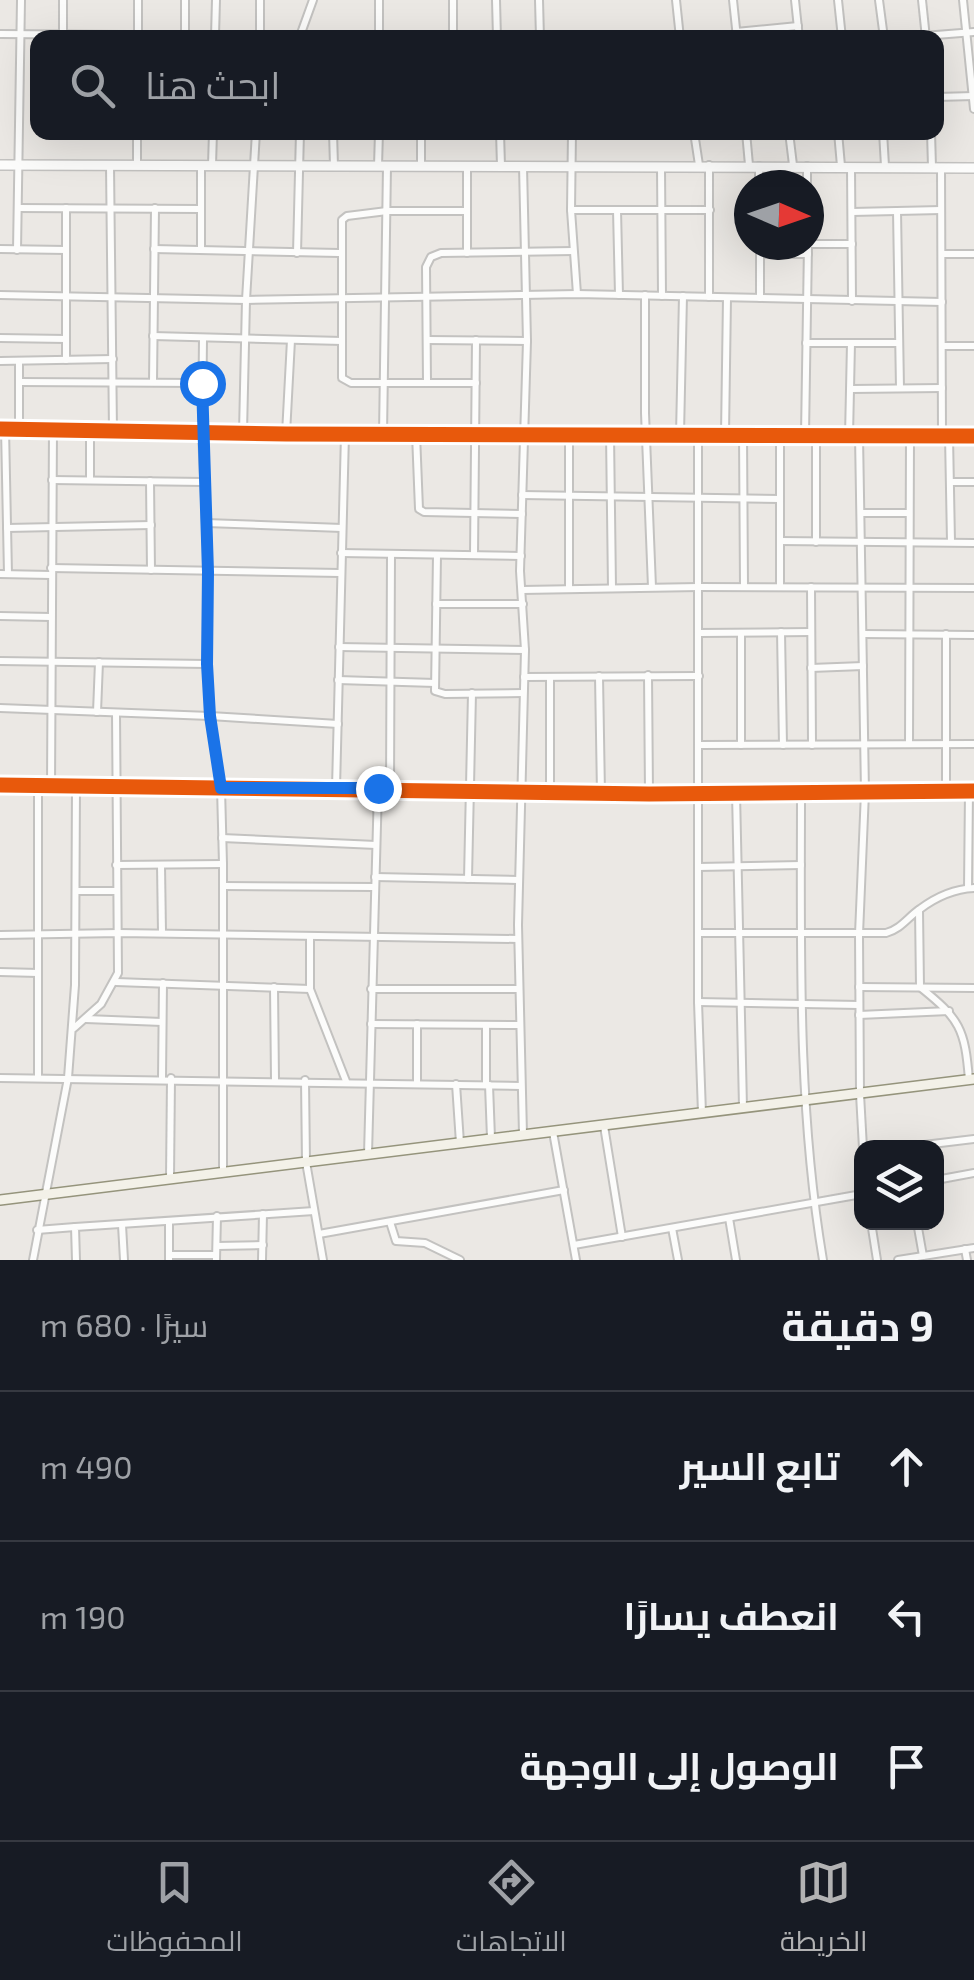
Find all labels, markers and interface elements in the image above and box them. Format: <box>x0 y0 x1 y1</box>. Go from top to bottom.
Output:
search box <box>30 30 944 140</box>
icon: search <box>65 58 120 113</box>
text: ابحث هنا <box>145 61 280 107</box>
north arrow <box>734 170 824 260</box>
route start <box>180 361 226 407</box>
route end <box>356 766 402 812</box>
map controls <box>854 1140 944 1230</box>
button: layers <box>854 1140 944 1230</box>
text: 9 دقيقة <box>781 1299 934 1349</box>
text: سيرًا · 680 m <box>40 1305 208 1343</box>
icon: ahead <box>879 1439 934 1494</box>
text: تابع السير <box>680 1442 839 1488</box>
text: 490 m <box>40 1447 132 1485</box>
icon: left <box>879 1589 934 1644</box>
text: انعطف يسارًا <box>624 1592 839 1638</box>
text: 190 m <box>40 1597 126 1635</box>
icon: arrive <box>879 1739 934 1794</box>
text: الوصول إلى الوجهة <box>520 1742 839 1788</box>
tab: المحفوظات <box>107 1855 243 1967</box>
tab: الاتجاهات <box>456 1855 567 1967</box>
tab: الخريطة <box>780 1855 867 1967</box>

